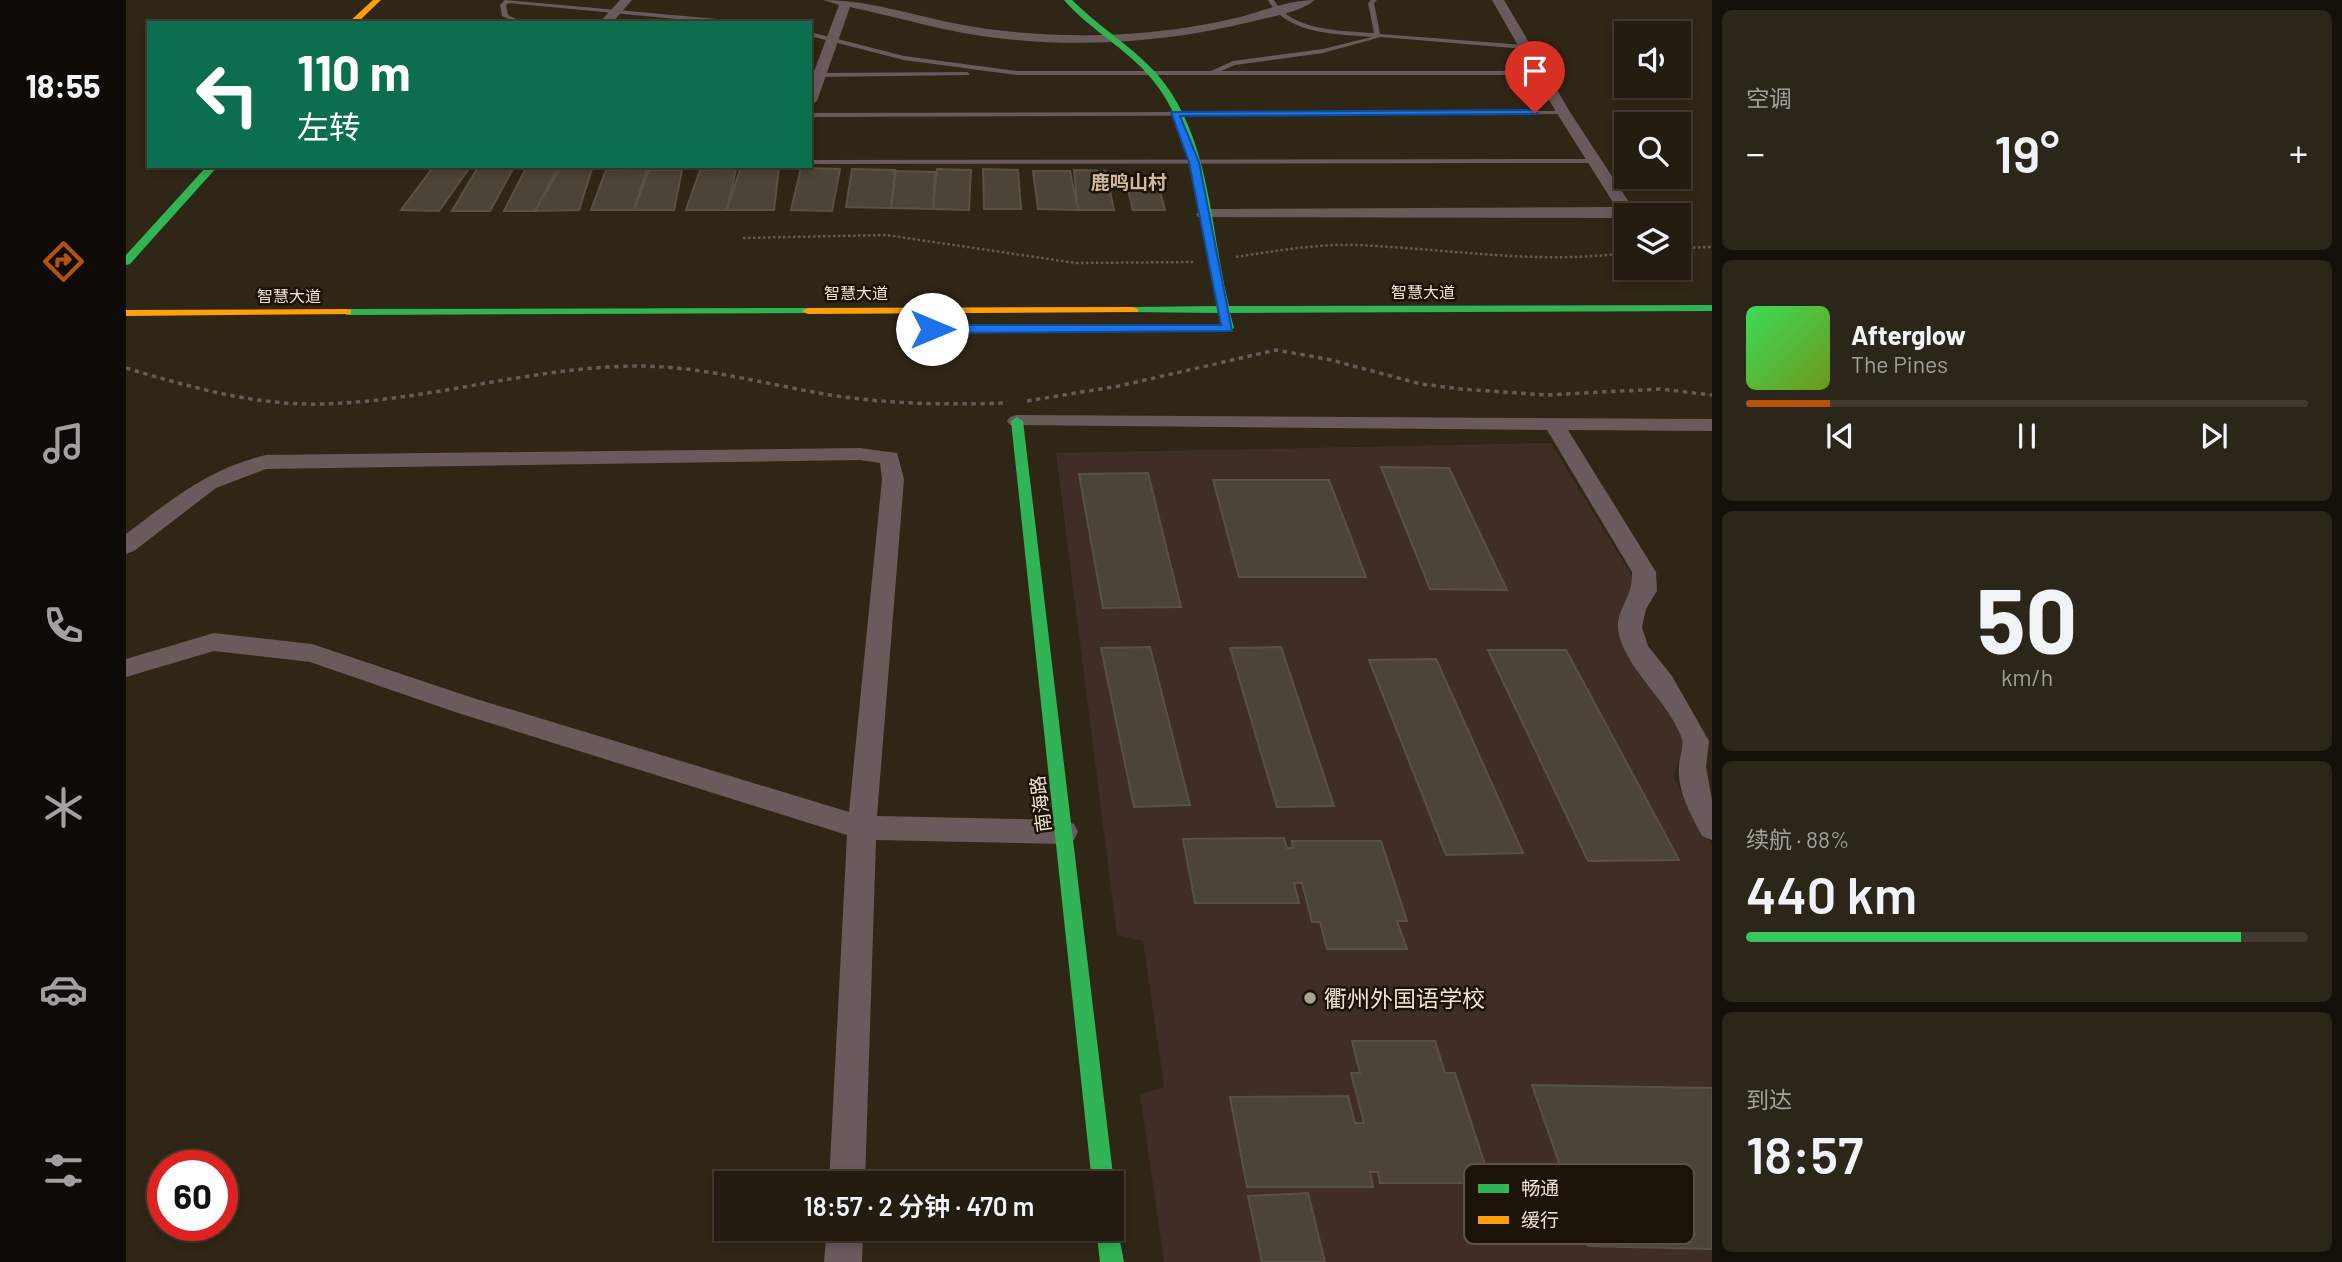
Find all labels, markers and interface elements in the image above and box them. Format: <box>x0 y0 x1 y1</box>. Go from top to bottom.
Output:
map controls <box>1614 21 1691 280</box>
button: sound <box>1614 21 1691 98</box>
pin <box>1505 41 1565 113</box>
text: 110 m <box>297 42 411 101</box>
icon: left <box>182 49 273 140</box>
icon: arrive <box>1516 52 1554 90</box>
text: 18:55 <box>26 66 100 104</box>
text: 空调 <box>1746 84 1792 112</box>
text: 左转 <box>297 107 361 145</box>
button: search <box>1614 112 1691 189</box>
text: 19° <box>1994 121 2060 183</box>
text: − <box>1746 129 1765 175</box>
text: + <box>2289 129 2308 175</box>
district label: 鹿鸣山村 <box>1091 170 1167 193</box>
button: layers <box>1614 203 1691 280</box>
icon: directions <box>39 237 88 286</box>
street label: 智慧大道 <box>1391 282 1455 301</box>
street label: 智慧大道 <box>824 283 888 302</box>
street label: 智慧大道 <box>257 286 321 305</box>
position arrow <box>895 292 969 366</box>
text: Afterglow <box>1851 319 1966 350</box>
text: The Pines <box>1851 350 1948 378</box>
icon: previous <box>1821 417 1859 455</box>
icon: pause <box>2008 417 2046 455</box>
icon: next <box>2195 417 2233 455</box>
icon: music <box>39 419 88 468</box>
text: 50 <box>1977 563 2077 672</box>
icon: phone <box>39 601 88 650</box>
text: km/h <box>2001 663 2053 691</box>
street label: 南海路 <box>1025 774 1055 834</box>
icon: climate <box>39 783 88 832</box>
text: 续航 · 88% <box>1746 825 1850 853</box>
text: 440 km <box>1746 862 1917 924</box>
icon: car <box>39 965 88 1014</box>
place label: 衢州外国语学校 <box>1324 984 1485 1012</box>
marker: 衢州外国语学校 <box>1302 990 1318 1006</box>
text: 到达 <box>1746 1085 1792 1113</box>
text: 18:57 <box>1746 1122 1863 1184</box>
icon: filters <box>39 1146 88 1195</box>
speed limit sign: 60 <box>147 1150 238 1241</box>
legend <box>1464 1164 1694 1244</box>
text: 畅通 <box>1521 1176 1559 1199</box>
text: 18:57 · 2 分钟 · 470 m <box>804 1190 1034 1221</box>
text: 缓行 <box>1521 1208 1559 1231</box>

